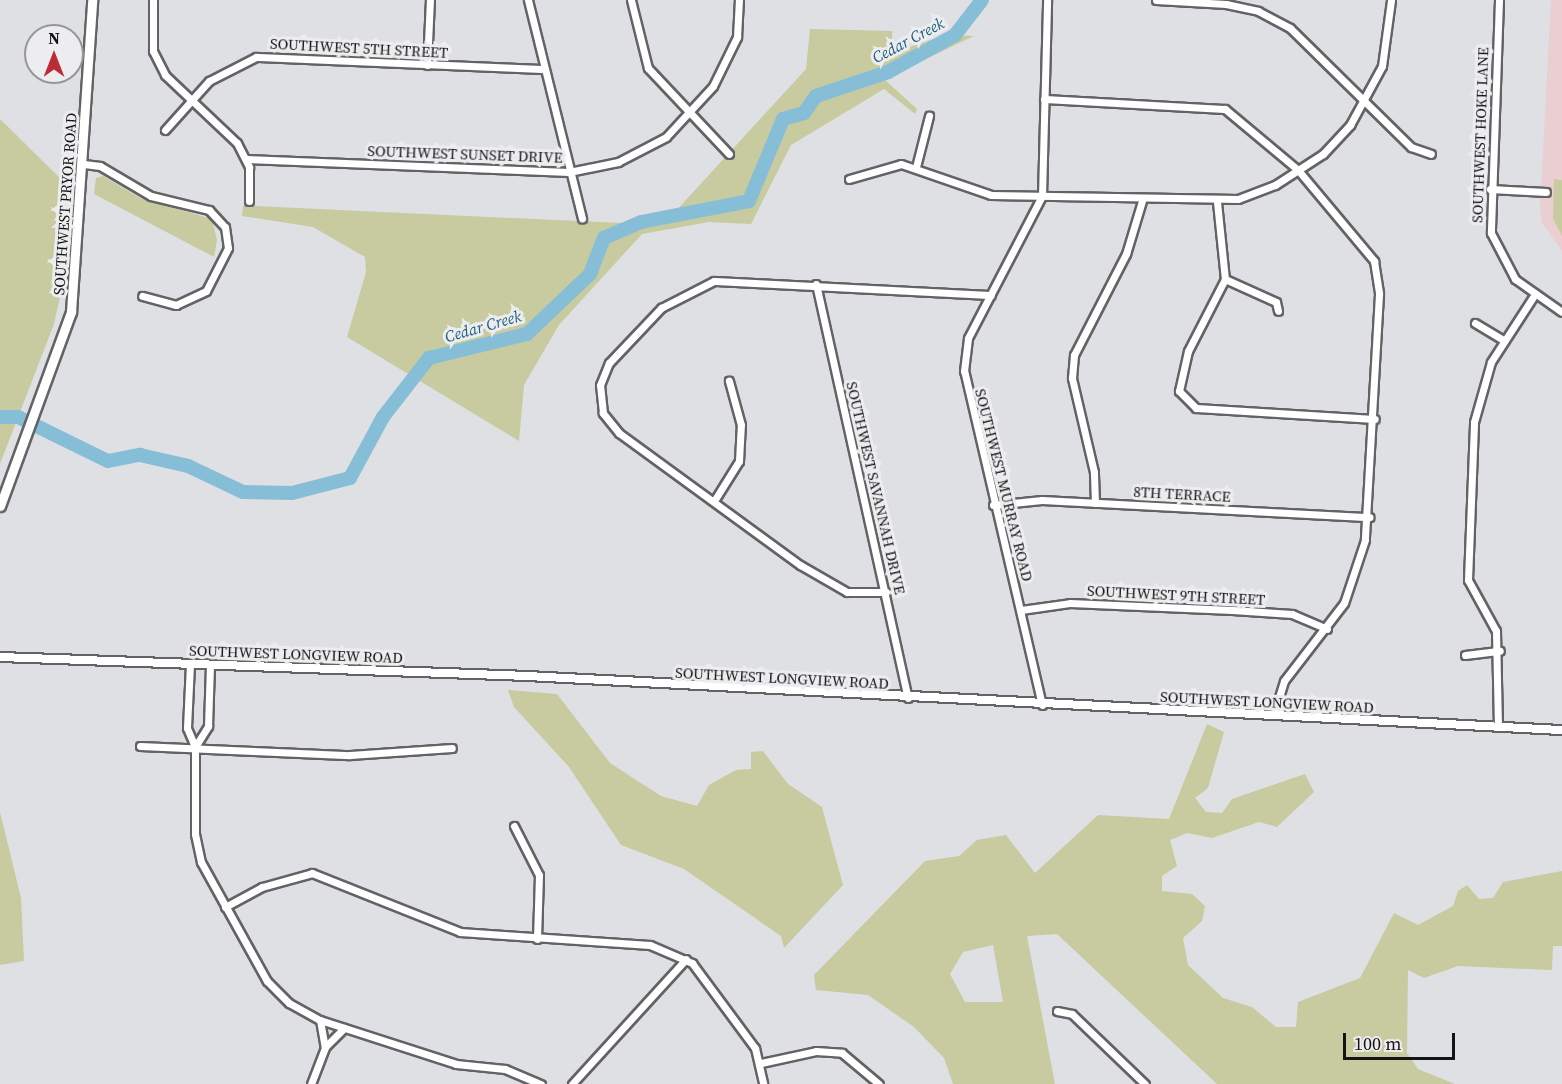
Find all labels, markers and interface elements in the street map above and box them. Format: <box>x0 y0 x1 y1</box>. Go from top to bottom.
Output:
water label: Cedar Creek <box>869 13 947 67</box>
north arrow <box>24 24 84 84</box>
text: N <box>48 27 60 49</box>
street label: SOUTHWEST 5TH STREET <box>269 34 449 62</box>
street label: SOUTHWEST HOKE LANE <box>1468 47 1492 223</box>
street label: SOUTHWEST PRYOR ROAD <box>50 112 80 296</box>
street label: SOUTHWEST SUNSET DRIVE <box>367 142 563 166</box>
water label: Cedar Creek <box>443 306 523 346</box>
street label: SOUTHWEST SAVANNAH DRIVE <box>843 380 909 596</box>
street label: SOUTHWEST MURRAY ROAD <box>971 387 1037 583</box>
street label: 8TH TERRACE <box>1133 482 1231 506</box>
street label: SOUTHWEST 9TH STREET <box>1086 581 1266 609</box>
street label: SOUTHWEST LONGVIEW ROAD <box>188 641 404 667</box>
street label: SOUTHWEST LONGVIEW ROAD <box>674 663 890 693</box>
street label: SOUTHWEST LONGVIEW ROAD <box>1159 687 1375 717</box>
scale bar <box>1346 1021 1458 1059</box>
text: 100 m <box>1354 1031 1401 1056</box>

